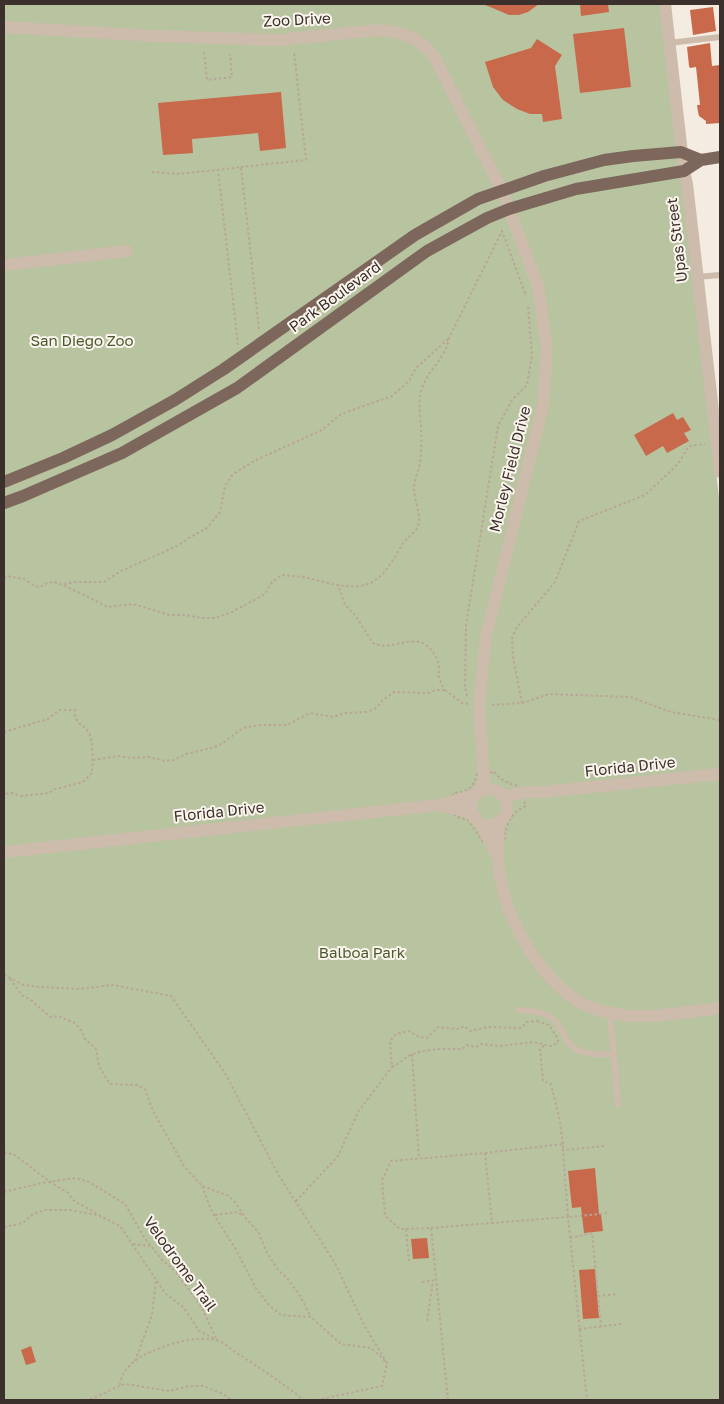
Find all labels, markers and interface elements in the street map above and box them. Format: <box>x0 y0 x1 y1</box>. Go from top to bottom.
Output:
street label: Zoo Drive <box>263 8 331 30</box>
street label: Upas Street <box>662 197 690 283</box>
street label: Park Boulevard <box>285 257 384 335</box>
park label: San Diego Zoo <box>31 331 133 349</box>
street label: Morley Field Drive <box>485 404 533 534</box>
street label: Florida Drive <box>584 752 676 780</box>
street label: Florida Drive <box>173 797 265 825</box>
park label: Balboa Park <box>319 943 406 961</box>
street label: Velodrome Trail <box>141 1213 221 1314</box>

